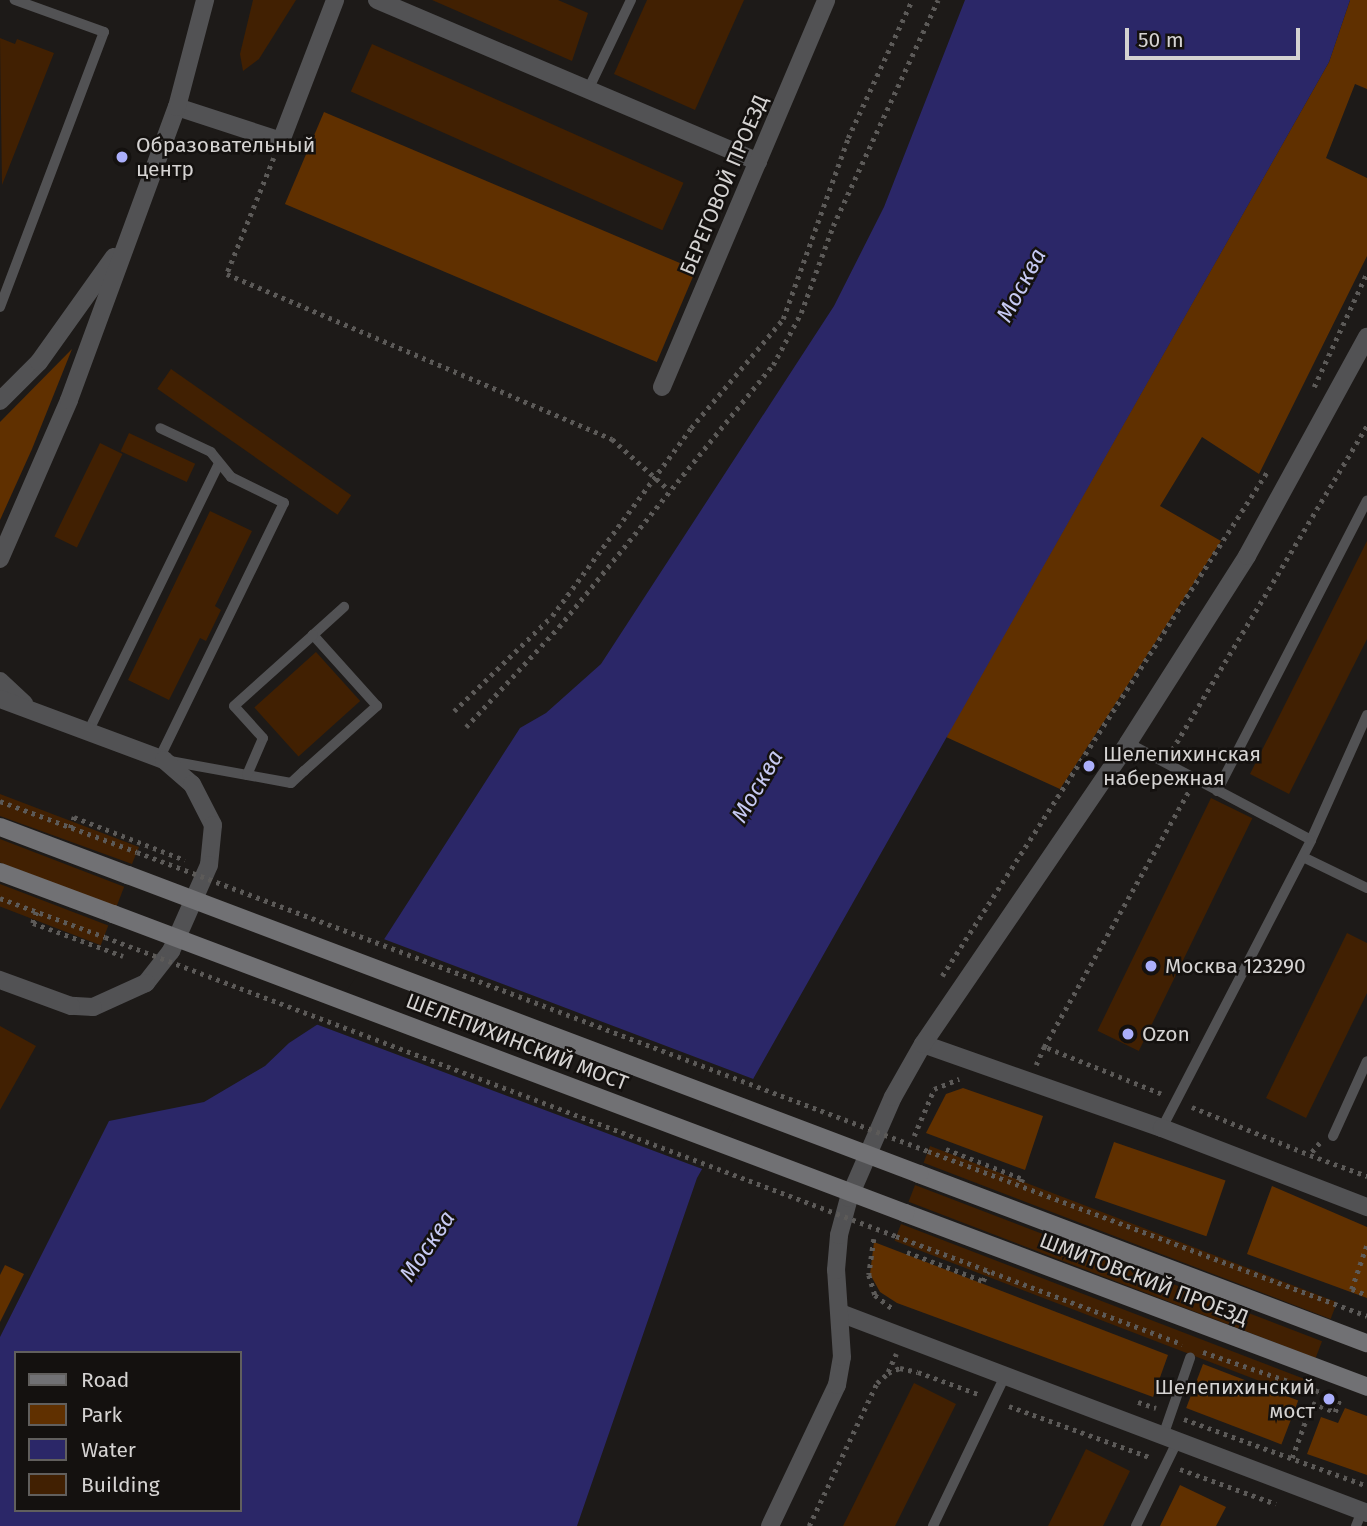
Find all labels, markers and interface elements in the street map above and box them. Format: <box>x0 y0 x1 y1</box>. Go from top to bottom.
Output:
scale bar <box>1129 14 1304 58</box>
text: 50 m <box>1138 27 1184 53</box>
street label: БЕРЕГОВОЙ ПРОЕЗД <box>675 91 773 279</box>
place label: Образовательный центр <box>136 132 315 182</box>
marker: Образовательный центр <box>114 149 130 165</box>
water label: Москва <box>990 244 1052 326</box>
place label: Шелепихинская набережная <box>1103 741 1261 791</box>
water label: Москва <box>725 745 789 827</box>
marker: Шелепихинская набережная <box>1081 758 1097 774</box>
place label: Москва 123290 <box>1165 953 1306 979</box>
marker: Москва 123290 <box>1143 958 1159 974</box>
street label: ШЕЛЕПИХИНСКИЙ МОСТ <box>402 988 632 1096</box>
place label: Ozon <box>1142 1021 1190 1047</box>
marker: Ozon <box>1120 1026 1136 1042</box>
water label: Москва <box>393 1205 461 1287</box>
street label: ШМИТОВСКИЙ ПРОЕЗД <box>1036 1228 1252 1330</box>
legend <box>14 1351 242 1512</box>
text: Road <box>81 1367 129 1393</box>
place label: Шелепихинский мост <box>1154 1374 1315 1424</box>
marker: Шелепихинский мост <box>1321 1391 1337 1407</box>
text: Park <box>81 1402 122 1428</box>
text: Water <box>81 1437 136 1463</box>
text: Building <box>81 1472 160 1498</box>

